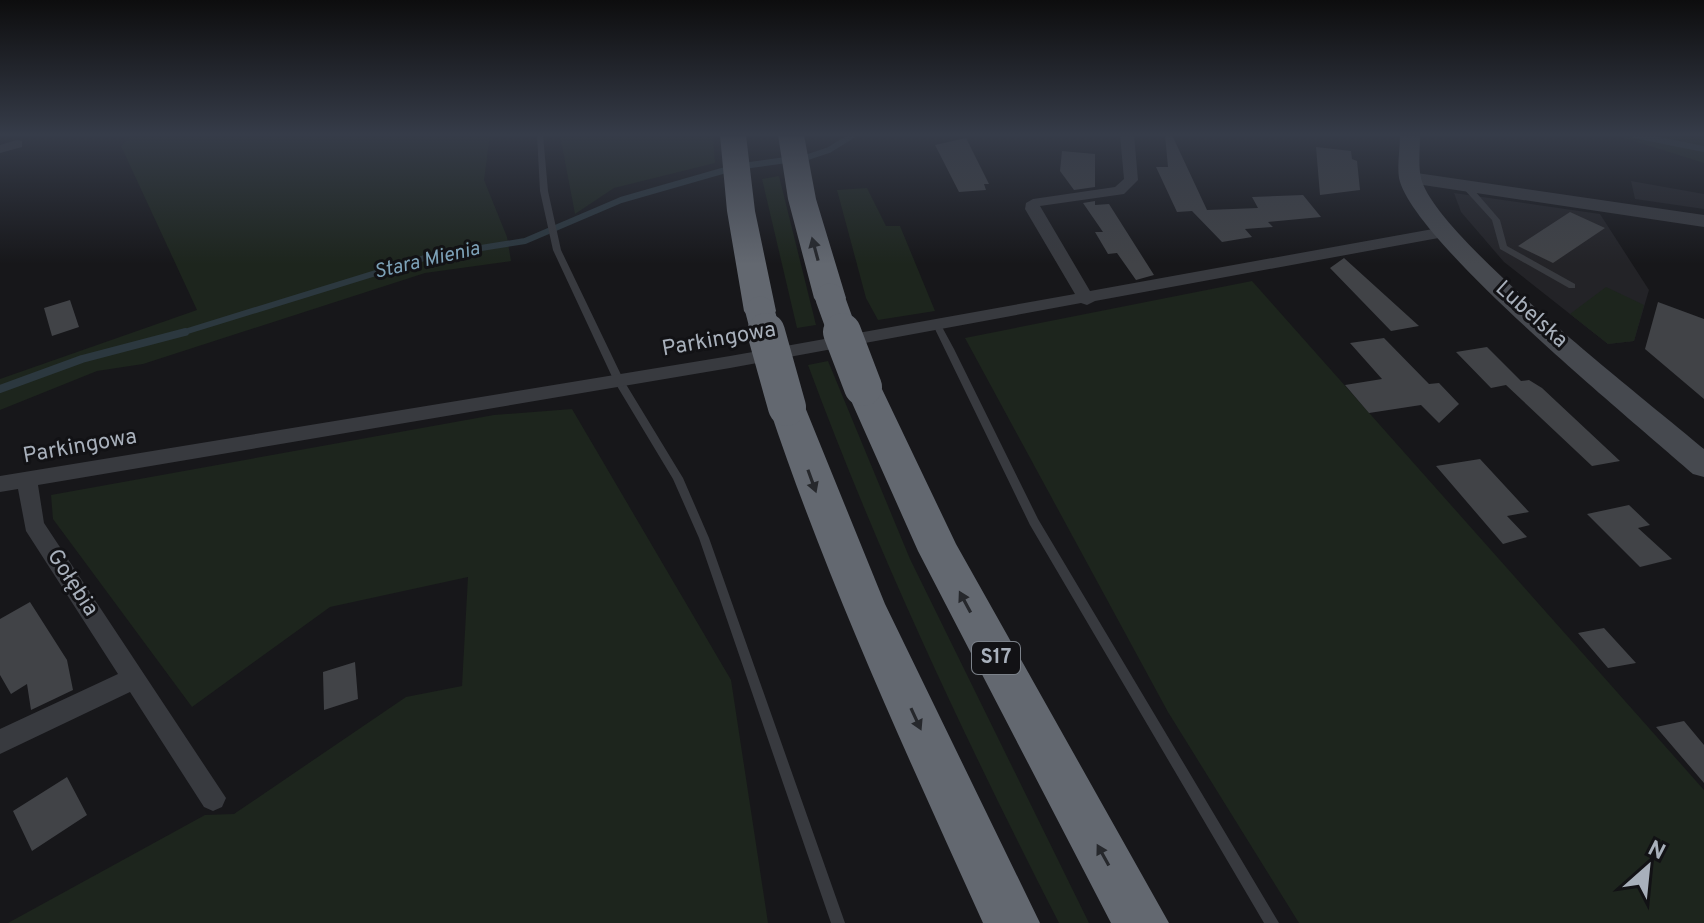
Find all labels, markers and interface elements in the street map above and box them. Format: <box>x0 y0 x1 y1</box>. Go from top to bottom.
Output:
water label: Stara Mienia <box>372 236 483 286</box>
one-way arrow <box>808 237 821 261</box>
street label: Lubelska <box>1489 276 1573 354</box>
street label: Parkingowa <box>660 317 778 363</box>
street label: Parkingowa <box>21 424 139 470</box>
one-way arrow <box>806 469 819 493</box>
street label: Gołębia <box>40 544 104 622</box>
one-way arrow <box>959 590 972 613</box>
road number: S17 <box>972 642 1020 674</box>
one-way arrow <box>909 708 923 731</box>
north arrow <box>1608 827 1688 907</box>
text: N <box>1643 836 1669 867</box>
one-way arrow <box>1097 843 1110 866</box>

